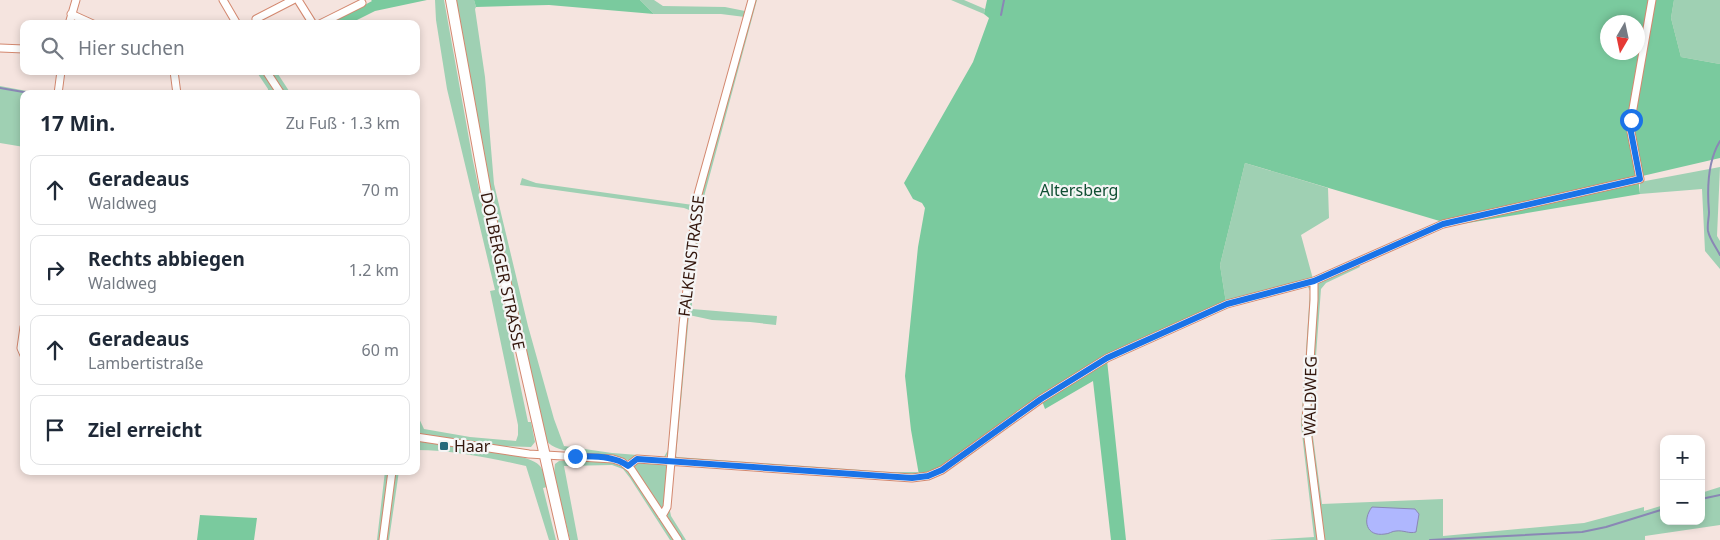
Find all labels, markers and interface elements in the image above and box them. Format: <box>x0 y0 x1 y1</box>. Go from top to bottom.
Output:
north arrow <box>1600 15 1645 60</box>
search box <box>20 20 420 75</box>
icon: search <box>38 34 66 62</box>
text: Hier suchen <box>78 35 185 61</box>
text: 17 Min. <box>40 109 115 137</box>
route start <box>1620 109 1643 132</box>
text: Zu Fuß · 1.3 km <box>286 112 400 134</box>
text: Geradeaus <box>88 166 189 192</box>
icon: ahead <box>41 176 69 204</box>
text: 70 m <box>362 179 399 201</box>
park label: Altersberg <box>1040 179 1118 201</box>
street label: DOLBERGER STRASSE <box>476 190 530 352</box>
text: Waldweg <box>88 192 157 214</box>
street label: FALKENSTRASSE <box>673 194 709 318</box>
text: Rechts abbiegen <box>88 246 245 272</box>
icon: right <box>41 256 69 284</box>
text: 1.2 km <box>349 259 399 281</box>
text: Waldweg <box>88 272 157 294</box>
text: Geradeaus <box>88 326 189 352</box>
icon: ahead <box>41 336 69 364</box>
text: 60 m <box>362 339 399 361</box>
text: Lambertistraße <box>88 352 204 374</box>
street label: WALDWEG <box>1298 356 1322 436</box>
icon: arrive <box>41 416 69 444</box>
text: Ziel erreicht <box>88 417 202 443</box>
place label: Haar <box>454 435 491 457</box>
map controls <box>1660 435 1705 525</box>
button: + <box>1660 435 1705 480</box>
marker: Haar <box>438 440 450 452</box>
route end <box>564 445 587 468</box>
button: − <box>1660 480 1705 525</box>

